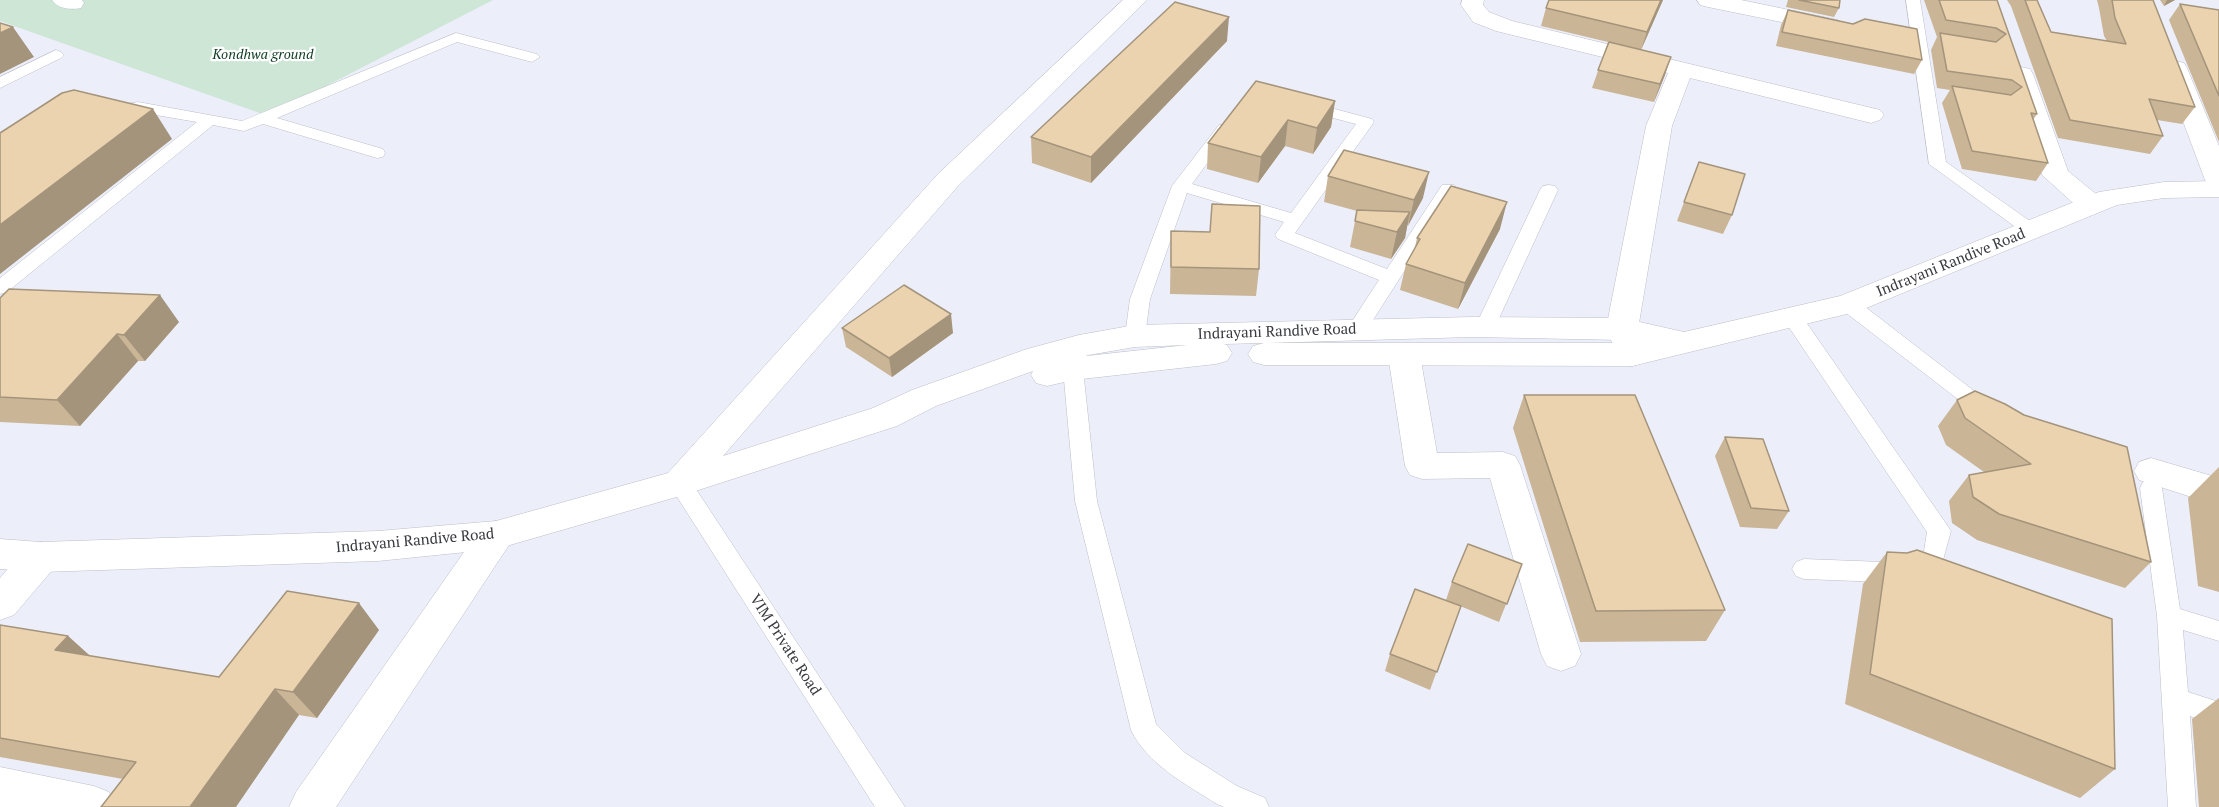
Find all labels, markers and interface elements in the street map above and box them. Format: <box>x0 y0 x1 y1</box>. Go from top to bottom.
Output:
park label: Kondhwa ground <box>212 47 314 63</box>
street label: Indrayani Randive Road <box>1874 225 2028 301</box>
street label: Indrayani Randive Road <box>1197 320 1357 344</box>
street label: Indrayani Randive Road <box>335 525 495 557</box>
street label: VIM Private Road <box>746 591 824 699</box>

